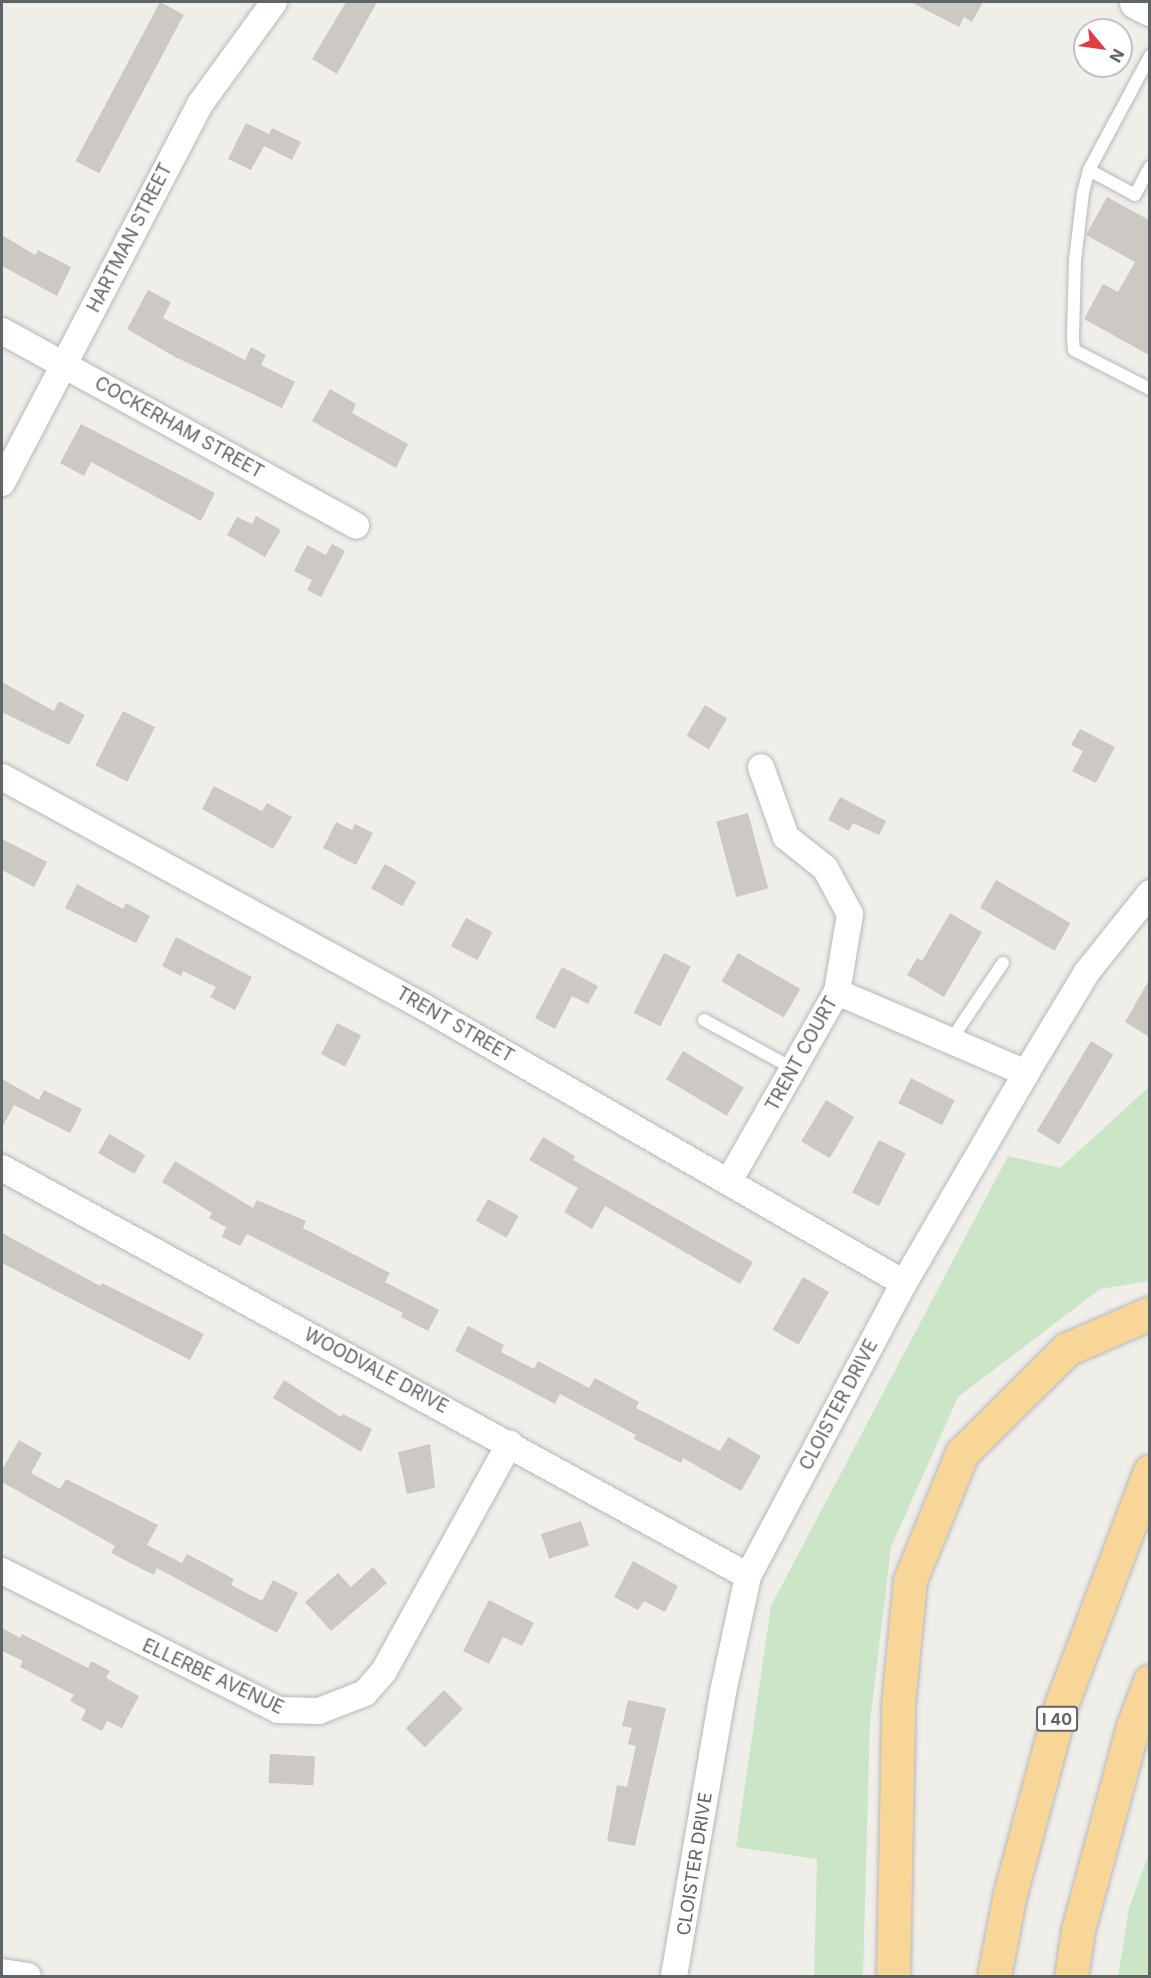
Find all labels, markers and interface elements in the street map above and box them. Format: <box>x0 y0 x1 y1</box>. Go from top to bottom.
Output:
north arrow <box>1073 18 1133 78</box>
text: N <box>1105 46 1129 66</box>
street label: HARTMAN STREET <box>83 160 177 316</box>
street label: COCKERHAM STREET <box>91 373 267 483</box>
street label: TRENT STREET <box>392 983 518 1067</box>
street label: TRENT COURT <box>762 993 842 1115</box>
street label: WOODVALE DRIVE <box>300 1324 452 1418</box>
street label: CLOISTER DRIVE <box>795 1336 883 1474</box>
street label: ELLERBE AVENUE <box>139 1635 287 1719</box>
road number: I 40 <box>1036 1706 1078 1732</box>
street label: CLOISTER DRIVE <box>673 1791 717 1937</box>

